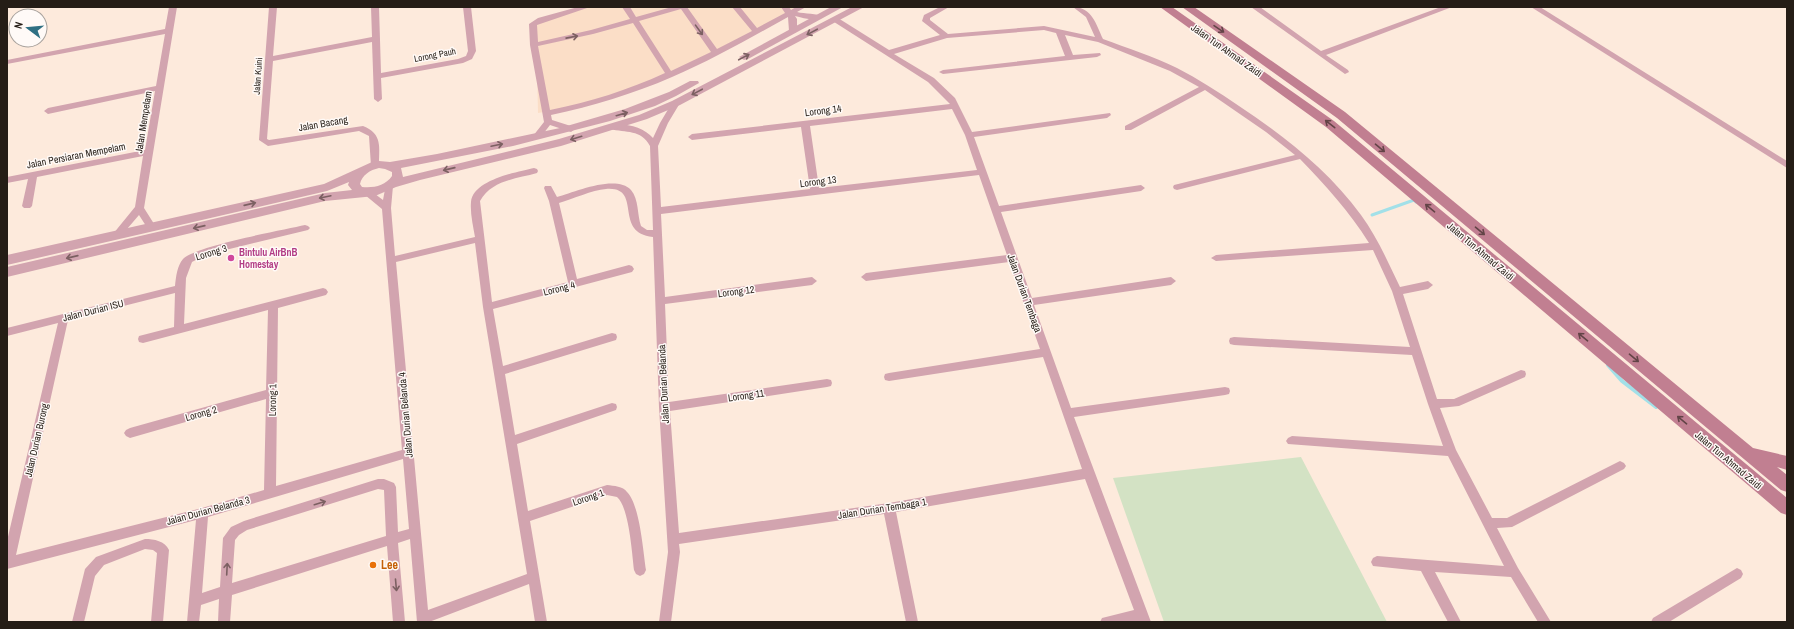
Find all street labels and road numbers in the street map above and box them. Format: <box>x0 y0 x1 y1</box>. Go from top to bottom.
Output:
street label: Jalan Tun Ahmad Zaidi <box>1189 21 1265 80</box>
street label: Lorong Pauh <box>413 45 457 65</box>
street label: Jalan Kuini <box>251 57 265 95</box>
street label: Jalan Mempelam <box>132 90 155 154</box>
street label: Lorong 14 <box>804 102 843 119</box>
street label: Jalan Bacang <box>297 113 349 134</box>
street label: Jalan Persiaran Mempelam <box>26 140 127 171</box>
street label: Lorong 13 <box>799 173 838 190</box>
street label: Jalan Tun Ahmad Zaidi <box>1444 219 1517 283</box>
street label: Lorong 3 <box>194 241 229 263</box>
street label: Jalan Durian Tembaga <box>1004 252 1045 334</box>
street label: Lorong 4 <box>542 278 577 299</box>
street label: Lorong 12 <box>717 283 756 300</box>
street label: Jalan Durian ISU <box>61 297 125 324</box>
street label: Jalan Durian Belanda <box>655 344 672 424</box>
street label: Jalan Durian Belanda 4 <box>395 371 416 458</box>
street label: Lorong 1 <box>266 383 279 416</box>
street label: Lorong 11 <box>727 386 765 404</box>
street label: Jalan Durian Burong <box>22 402 51 478</box>
street label: Lorong 2 <box>184 403 219 424</box>
street label: Jalan Tun Ahmad Zaidi <box>1692 428 1765 492</box>
street label: Lorong 1 <box>571 486 606 509</box>
street label: Jalan Durian Belanda 3 <box>165 493 252 528</box>
street label: Jalan Durian Tembaga 1 <box>837 495 928 522</box>

